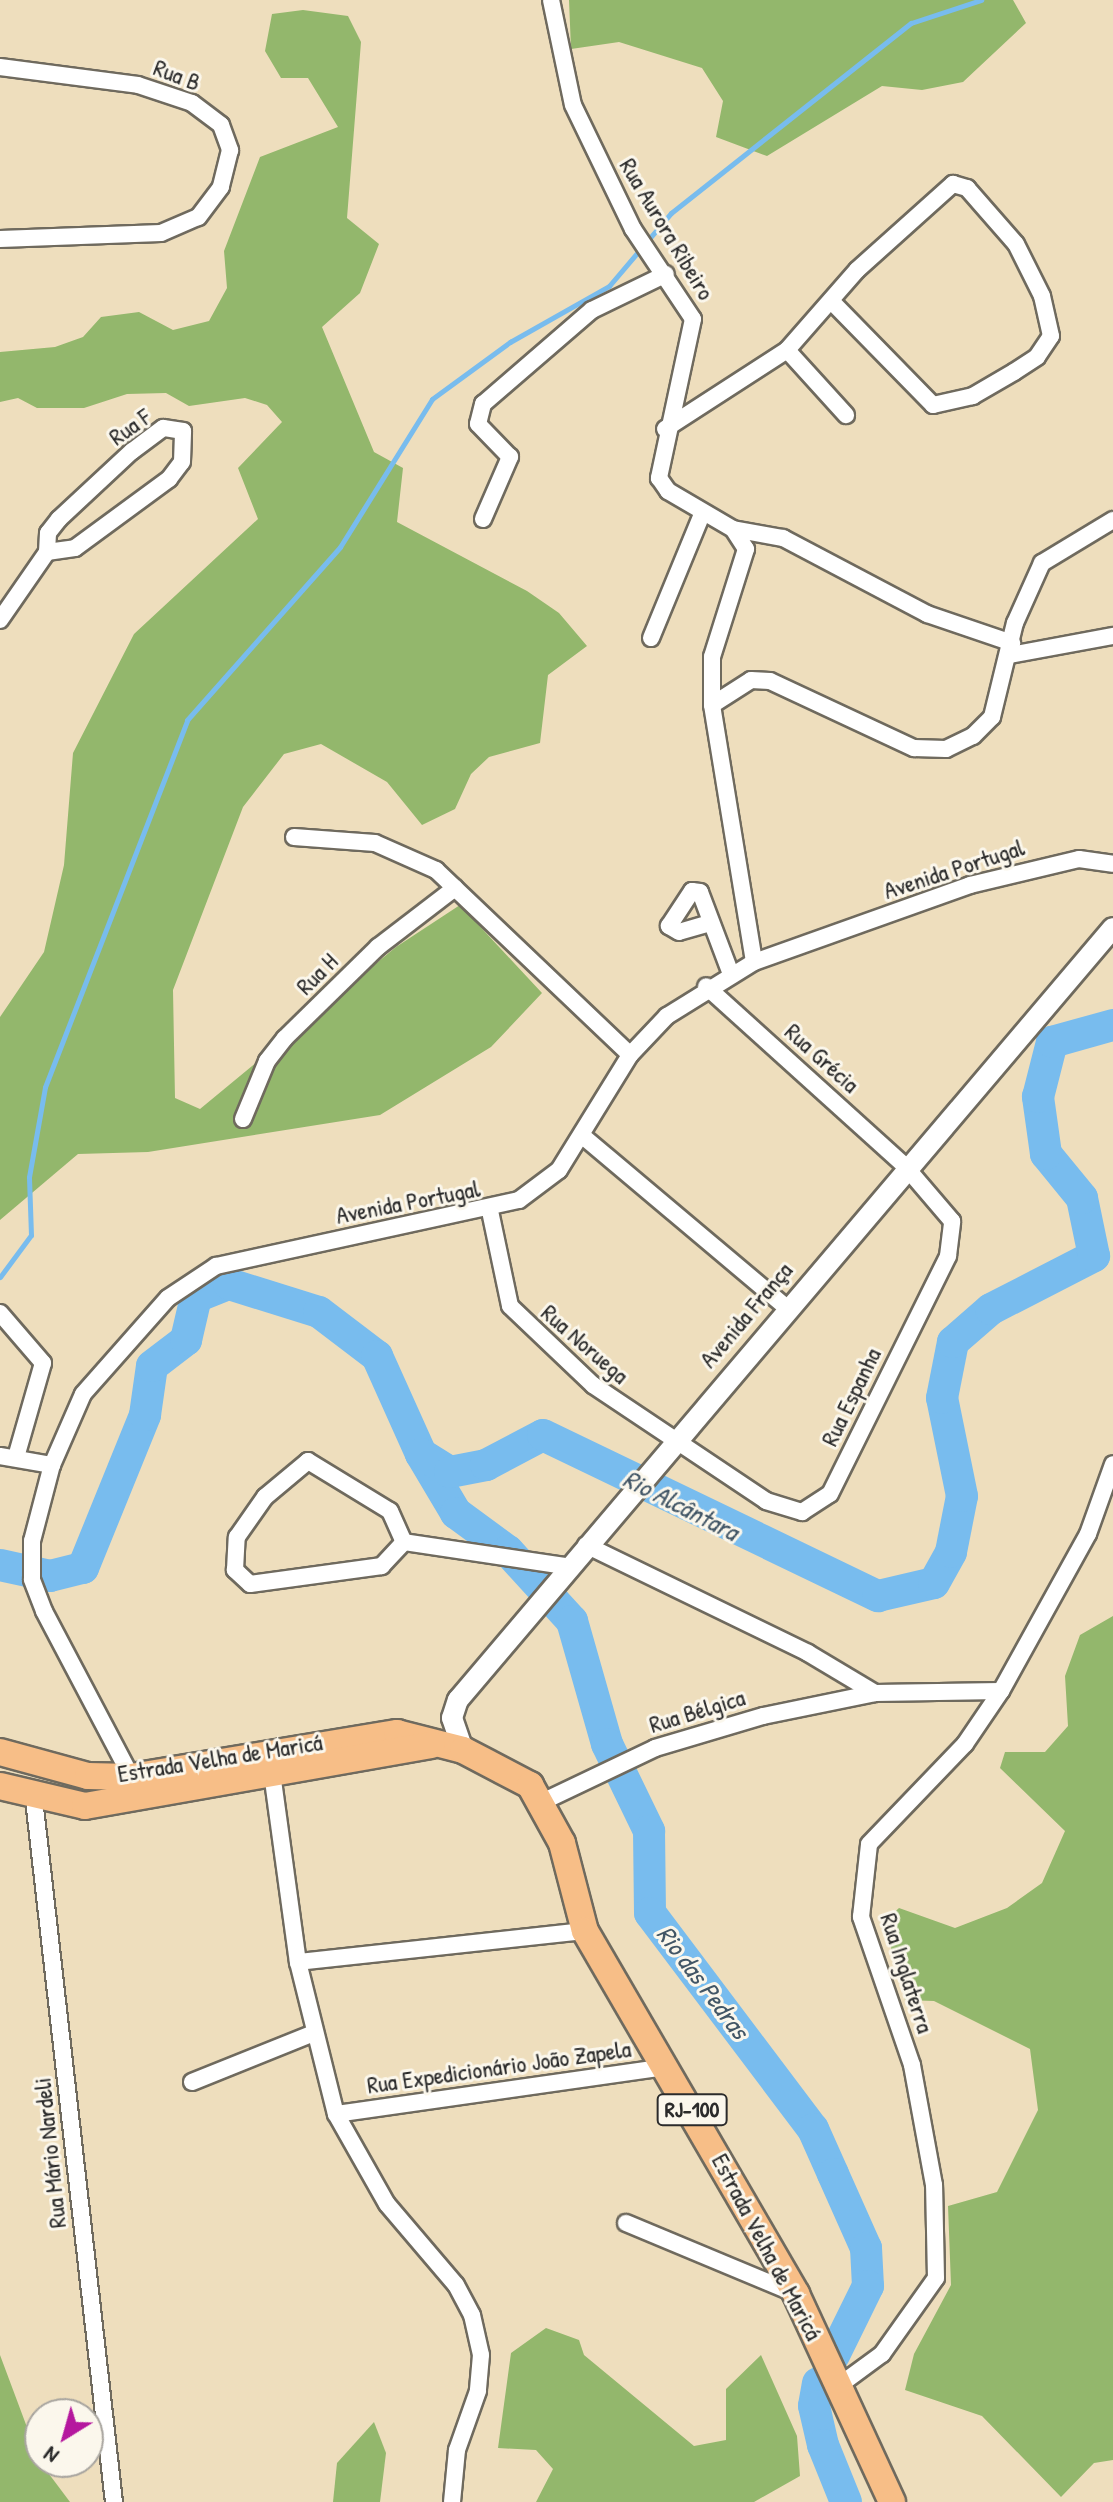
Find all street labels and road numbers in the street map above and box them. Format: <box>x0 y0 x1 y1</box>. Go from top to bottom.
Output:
street label: Rua B <box>150 53 204 97</box>
street label: Rua Aurora Ribeiro <box>614 153 720 305</box>
street label: Rua F <box>104 402 156 452</box>
street label: Avenida Portugal <box>880 833 1028 905</box>
street label: Rua H <box>290 947 344 1001</box>
street label: Rua Grécia <box>779 1017 865 1099</box>
street label: Avenida Portugal <box>334 1174 482 1230</box>
street label: Avenida França <box>694 1256 798 1374</box>
street label: Rua Noruega <box>535 1298 635 1390</box>
street label: Rua Espanha <box>815 1343 887 1451</box>
street label: Rua Bélgica <box>646 1683 748 1739</box>
street label: Estrada Velha de Maricá <box>116 1728 324 1788</box>
street label: Rua Inglaterra <box>874 1910 940 2036</box>
street label: Rua Expedicionário João Zapela <box>365 2034 633 2100</box>
street label: Rua Mário Nardeli <box>28 2076 72 2230</box>
road number: RJ-100 <box>656 2092 728 2128</box>
street label: Estrada Velha de Maricá <box>706 2149 828 2345</box>

